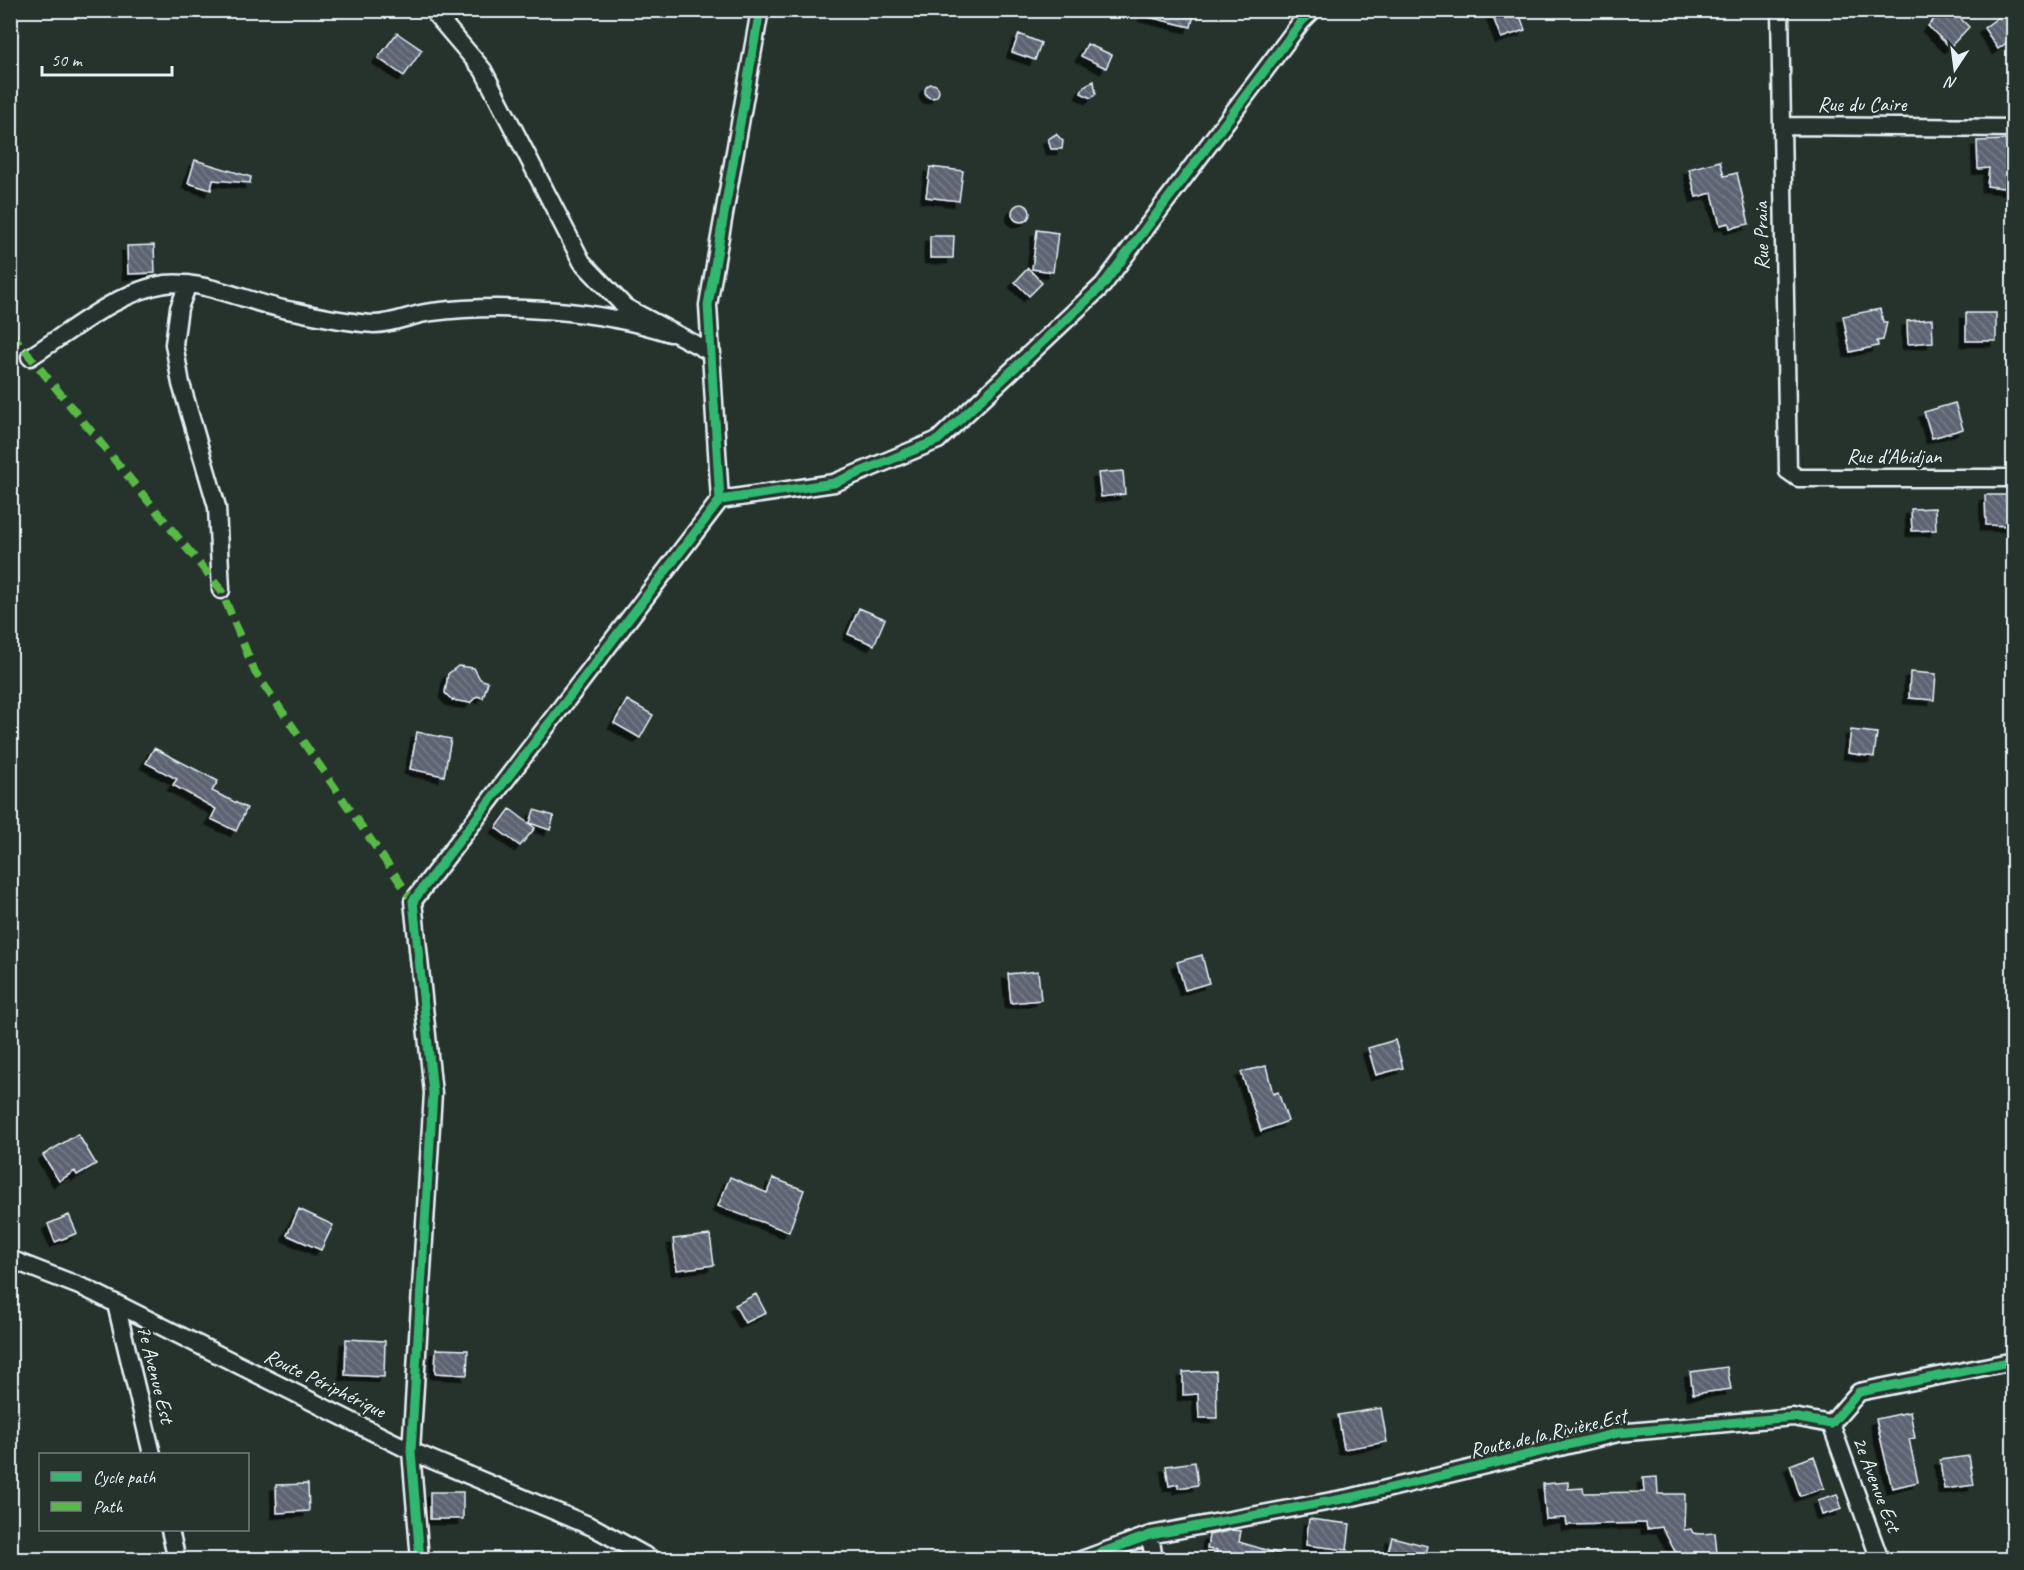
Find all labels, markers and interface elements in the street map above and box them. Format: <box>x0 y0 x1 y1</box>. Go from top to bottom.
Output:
scale bar <box>42 39 172 77</box>
north arrow <box>1925 39 1985 99</box>
text: 50 m <box>51 49 84 71</box>
text: N <box>1942 71 1959 93</box>
street label: Rue du Caire <box>1818 91 1908 117</box>
street label: Rue Praia <box>1747 200 1775 270</box>
street label: Rue d'Abidjan <box>1846 443 1942 469</box>
street label: 7e Avenue Est <box>131 1322 181 1428</box>
street label: Route Périphérique <box>260 1342 391 1424</box>
street label: Route de la Rivière Est <box>1467 1402 1632 1464</box>
street label: 2e Avenue Est <box>1847 1433 1908 1537</box>
legend <box>39 1453 249 1531</box>
text: Cycle path <box>93 1466 156 1488</box>
text: Path <box>93 1496 123 1518</box>

